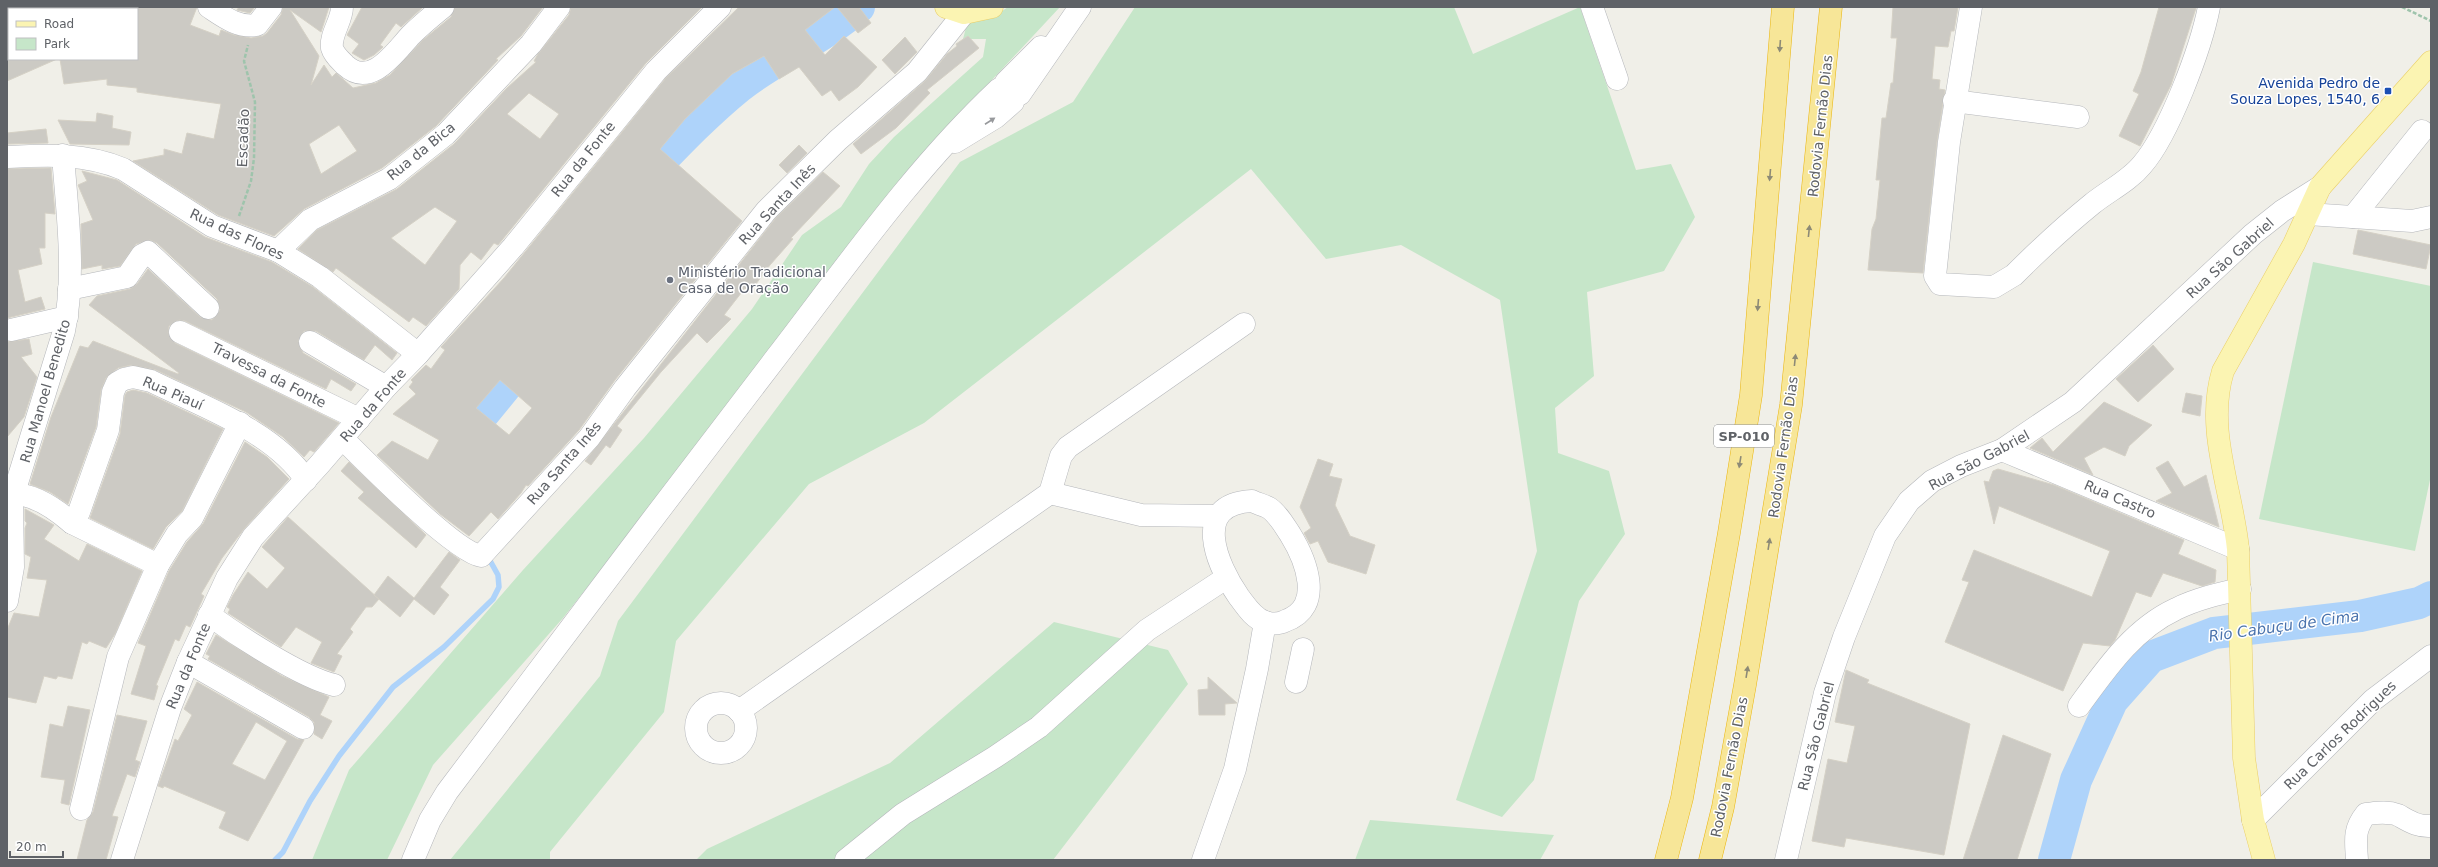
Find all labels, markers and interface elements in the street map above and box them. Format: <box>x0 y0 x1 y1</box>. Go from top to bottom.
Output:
legend <box>8 8 138 60</box>
text: Road <box>44 17 74 31</box>
text: Park <box>44 37 70 51</box>
one-way arrow <box>1777 40 1784 52</box>
street label: Rodovia Fernão Dias <box>1805 54 1835 198</box>
place label: Avenida Pedro de Souza Lopes, 1540, 6 <box>2230 75 2380 107</box>
marker: Avenida Pedro de Souza Lopes, 1540, 6 <box>2383 86 2393 96</box>
street label: Escadão <box>234 109 252 167</box>
one-way arrow <box>985 117 996 125</box>
street label: Rua da Fonte <box>548 118 618 200</box>
street label: Rua da Bica <box>384 119 458 183</box>
street label: Rua Santa Inês <box>735 160 819 248</box>
one-way arrow <box>1766 169 1773 182</box>
street label: Rua das Flores <box>187 205 287 263</box>
street label: Rua São Gabriel <box>2183 215 2277 301</box>
one-way arrow <box>1806 225 1812 237</box>
place label: Ministério Tradicional Casa de Oração <box>678 264 826 296</box>
marker: Ministério Tradicional Casa de Oração <box>665 275 675 285</box>
one-way arrow <box>1755 299 1762 311</box>
street label: Rua Manoel Benedito <box>17 317 73 465</box>
street label: Travessa da Fonte <box>208 339 329 411</box>
one-way arrow <box>1792 354 1799 366</box>
street label: Rua da Fonte <box>337 365 409 445</box>
street label: Rua Piauí <box>140 373 207 413</box>
street label: Rodovia Fernão Dias <box>1765 375 1801 519</box>
street label: Rua Santa Inês <box>524 418 604 508</box>
road number: SP-010 <box>1714 425 1774 447</box>
street label: Rua São Gabriel <box>1926 427 2032 493</box>
one-way arrow <box>1737 456 1743 468</box>
street label: Rua Castro <box>2082 477 2158 521</box>
one-way arrow <box>1766 538 1772 550</box>
water label: Rio Cabuçu de Cima <box>2208 607 2360 645</box>
street label: Rua da Fonte <box>163 621 213 711</box>
one-way arrow <box>1744 666 1750 678</box>
street label: Rua Carlos Rodrigues <box>2281 677 2399 793</box>
street label: Rua São Gabriel <box>1795 680 1837 792</box>
street label: Rodovia Fernão Dias <box>1708 695 1750 839</box>
scale bar <box>10 833 63 859</box>
text: 20 m <box>16 840 47 854</box>

